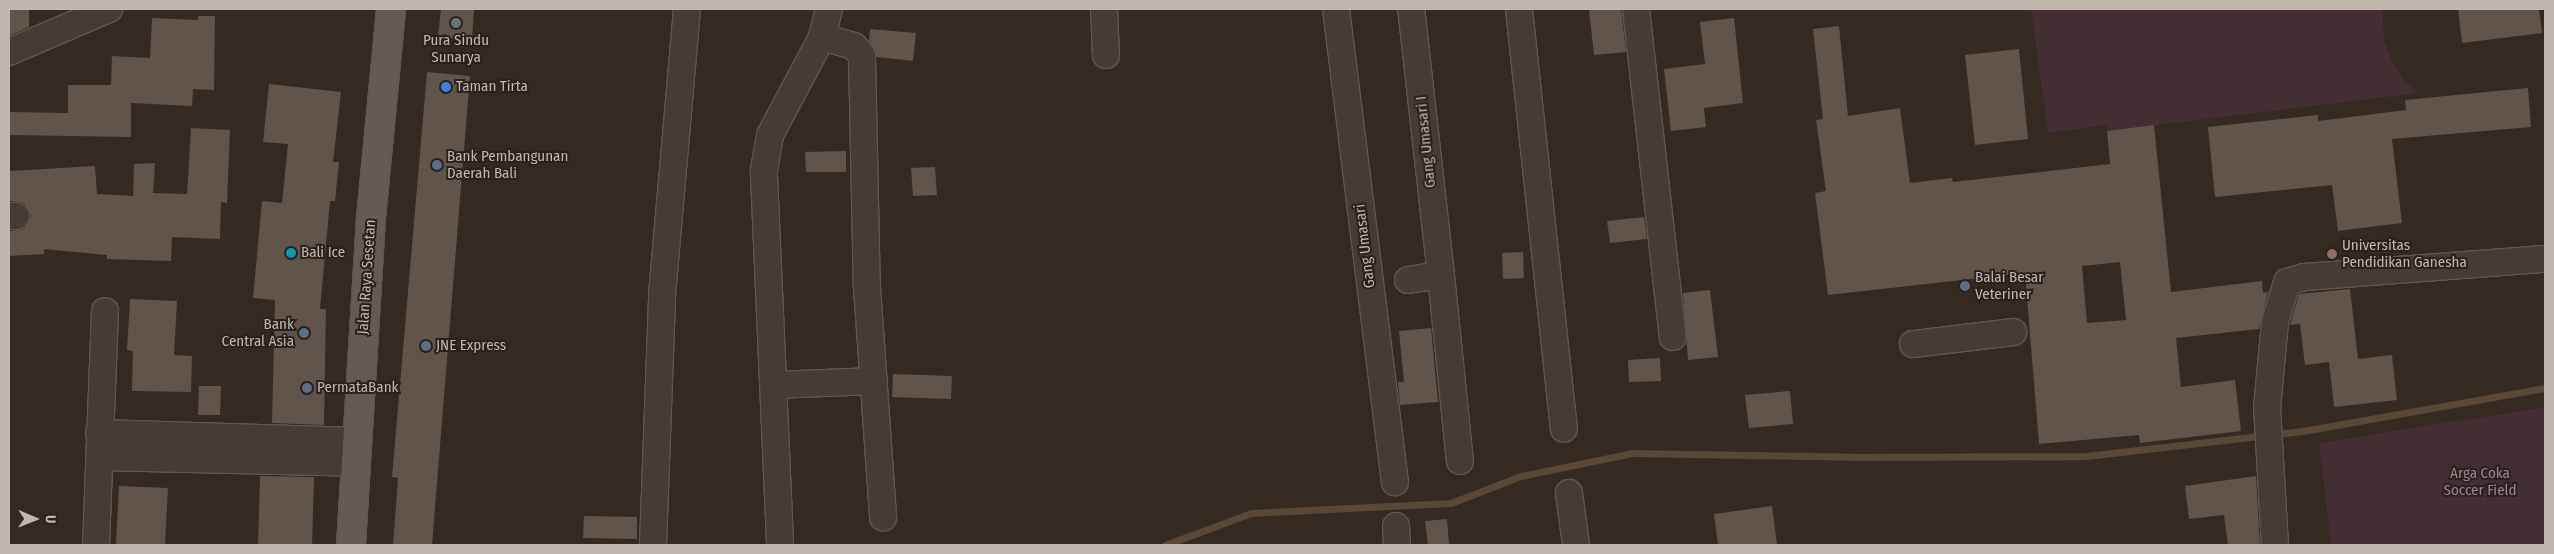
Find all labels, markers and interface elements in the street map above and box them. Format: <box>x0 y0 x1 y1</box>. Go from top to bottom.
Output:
marker: Pura Sindu Sunarya <box>450 17 462 29</box>
place label: Pura Sindu Sunarya <box>423 31 489 66</box>
place label: Taman Tirta <box>456 78 528 96</box>
marker: Taman Tirta <box>440 81 452 93</box>
street label: Gang Umasari I <box>1412 95 1440 189</box>
place label: Bank Pembangunan Daerah Bali <box>447 147 568 182</box>
marker: Bank Pembangunan Daerah Bali <box>431 159 443 171</box>
street label: Gang Umasari <box>1351 203 1379 289</box>
street label: Jalan Raya Sesetan <box>354 219 380 335</box>
place label: Universitas Pendidikan Ganesha <box>2342 236 2467 271</box>
place label: Bali Ice <box>301 244 345 262</box>
marker: Bali Ice <box>285 247 297 259</box>
marker: Universitas Pendidikan Ganesha <box>2326 248 2338 260</box>
place label: Balai Besar Veteriner <box>1975 268 2043 303</box>
marker: Balai Besar Veteriner <box>1959 280 1971 292</box>
place label: Bank Central Asia <box>222 315 294 350</box>
marker: Bank Central Asia <box>298 327 310 339</box>
place label: JNE Express <box>436 337 506 355</box>
marker: JNE Express <box>420 340 432 352</box>
place label: PermataBank <box>317 379 399 397</box>
marker: PermataBank <box>301 382 313 394</box>
park label: Arga Coka Soccer Field <box>2444 464 2516 499</box>
north arrow <box>10 494 60 544</box>
text: U <box>42 515 59 524</box>

